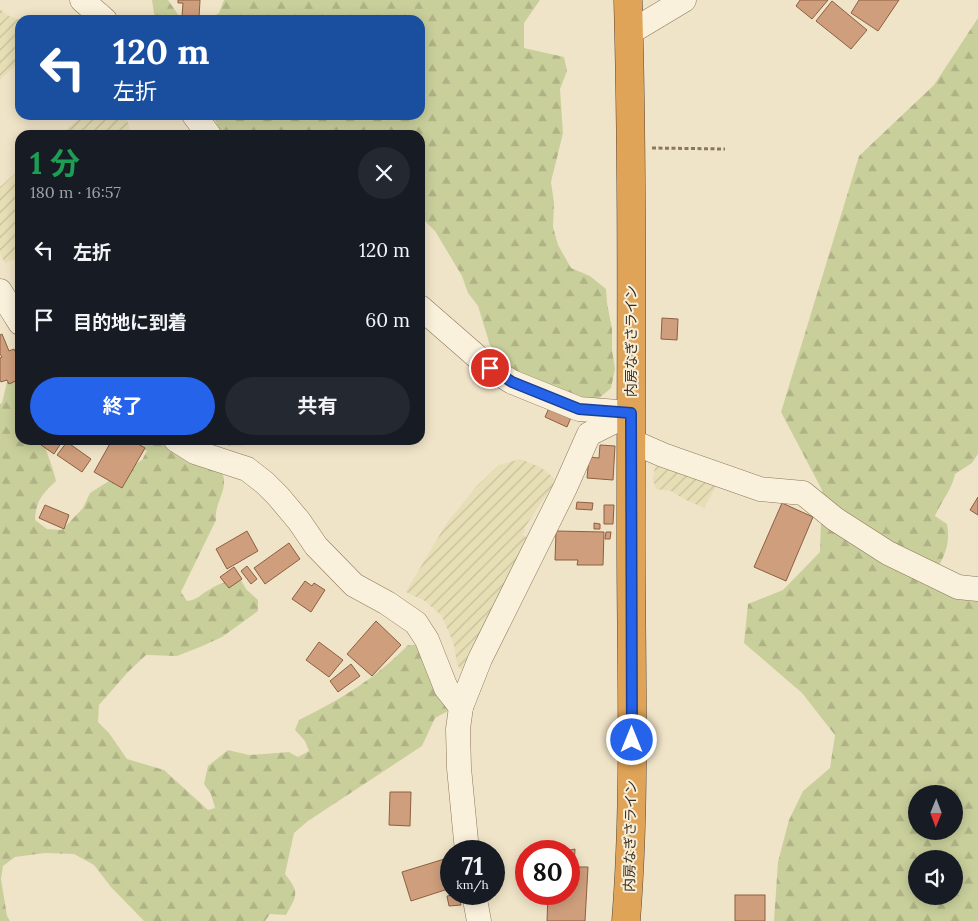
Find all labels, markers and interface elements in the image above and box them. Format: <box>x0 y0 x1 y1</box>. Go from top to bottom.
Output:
text: 120 m <box>113 29 210 74</box>
icon: left <box>30 35 95 100</box>
text: 左折 <box>113 77 157 105</box>
text: 1 分 <box>30 144 80 182</box>
button: close <box>358 147 410 199</box>
text: 180 m · 16:57 <box>30 182 121 202</box>
icon: left <box>30 236 58 264</box>
text: 120 m <box>359 238 410 262</box>
text: 左折 <box>73 240 111 264</box>
street label: 内房なぎさライン <box>622 285 640 397</box>
icon: arrive <box>30 306 58 334</box>
text: 60 m <box>365 308 410 332</box>
text: 目的地に到着 <box>73 310 187 334</box>
pin <box>469 347 511 389</box>
icon: arrive <box>476 354 504 382</box>
button: 終了 <box>30 377 215 435</box>
button: 共有 <box>225 377 410 435</box>
position arrow <box>605 713 657 765</box>
street label: 内房なぎさライン <box>620 780 640 892</box>
north arrow <box>908 785 962 840</box>
map controls <box>908 785 963 905</box>
speed limit sign: 80 <box>515 840 580 905</box>
text: 71 <box>462 850 483 882</box>
button: sound <box>908 850 963 905</box>
text: km/h <box>456 877 489 892</box>

